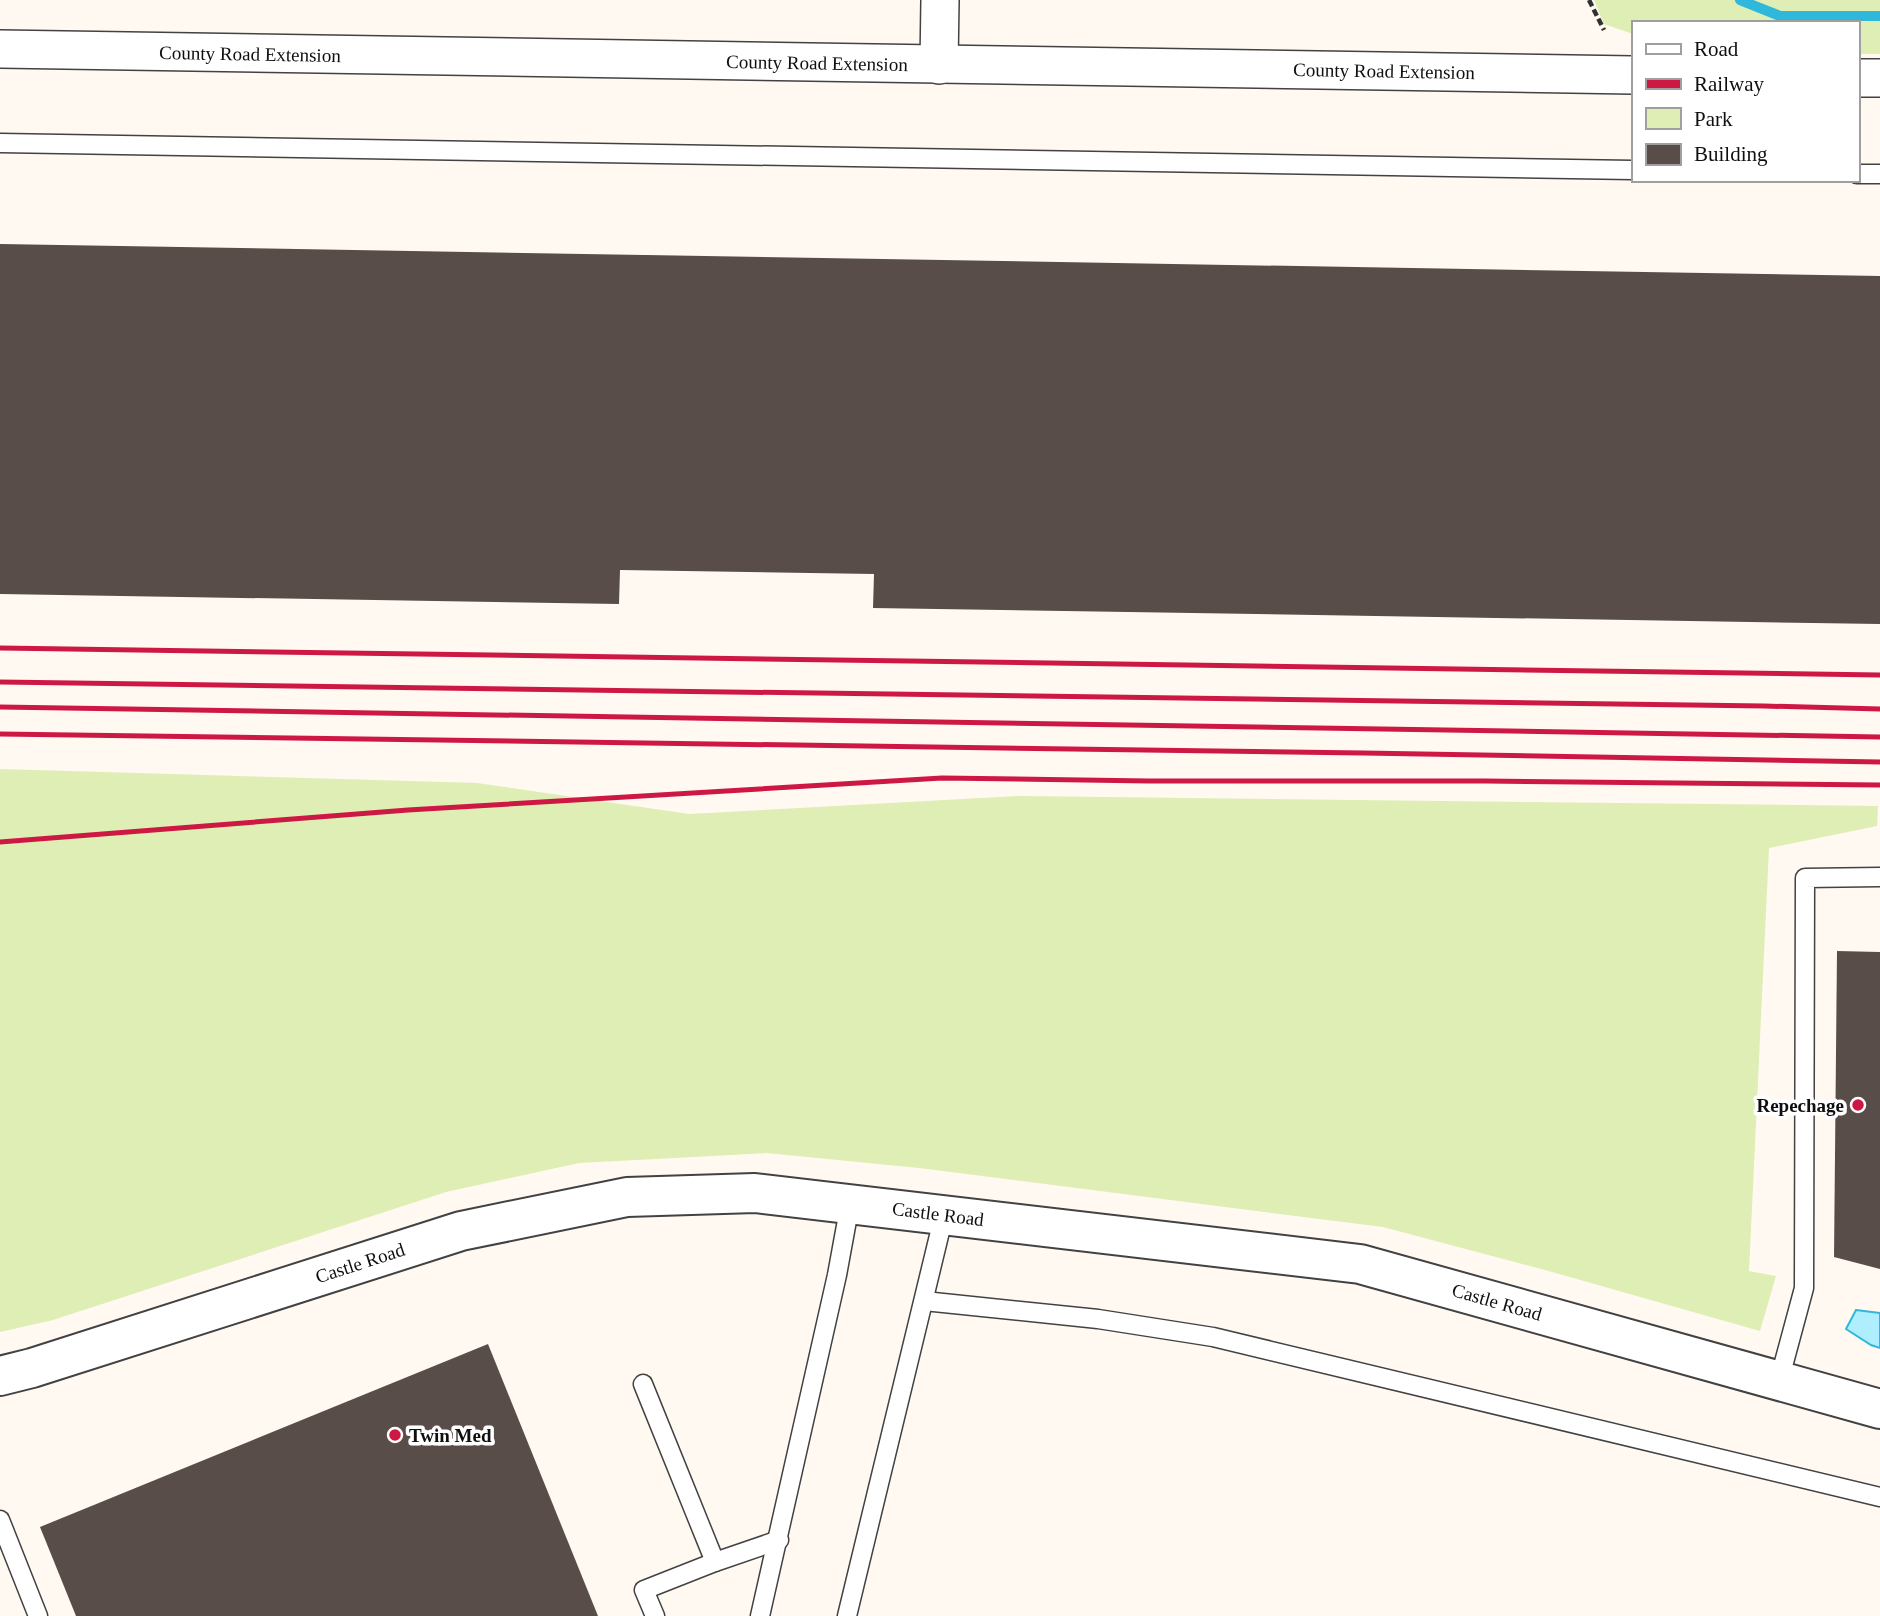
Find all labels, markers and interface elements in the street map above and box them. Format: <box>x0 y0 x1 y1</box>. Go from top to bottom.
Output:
legend <box>1632 21 1859 182</box>
text: Road <box>1694 37 1739 61</box>
street label: County Road Extension <box>159 42 341 66</box>
street label: County Road Extension <box>726 51 908 75</box>
street label: County Road Extension <box>1293 59 1475 83</box>
text: Railway <box>1694 72 1764 96</box>
text: Park <box>1694 107 1733 131</box>
text: Building <box>1694 142 1768 166</box>
place label: Repechage <box>1756 1095 1844 1116</box>
marker: Repechage <box>1850 1097 1866 1113</box>
street label: Castle Road <box>891 1198 986 1230</box>
street label: Castle Road <box>313 1239 408 1287</box>
street label: Castle Road <box>1450 1279 1545 1325</box>
place label: Twin Med <box>409 1425 492 1446</box>
marker: Twin Med <box>387 1427 403 1443</box>

